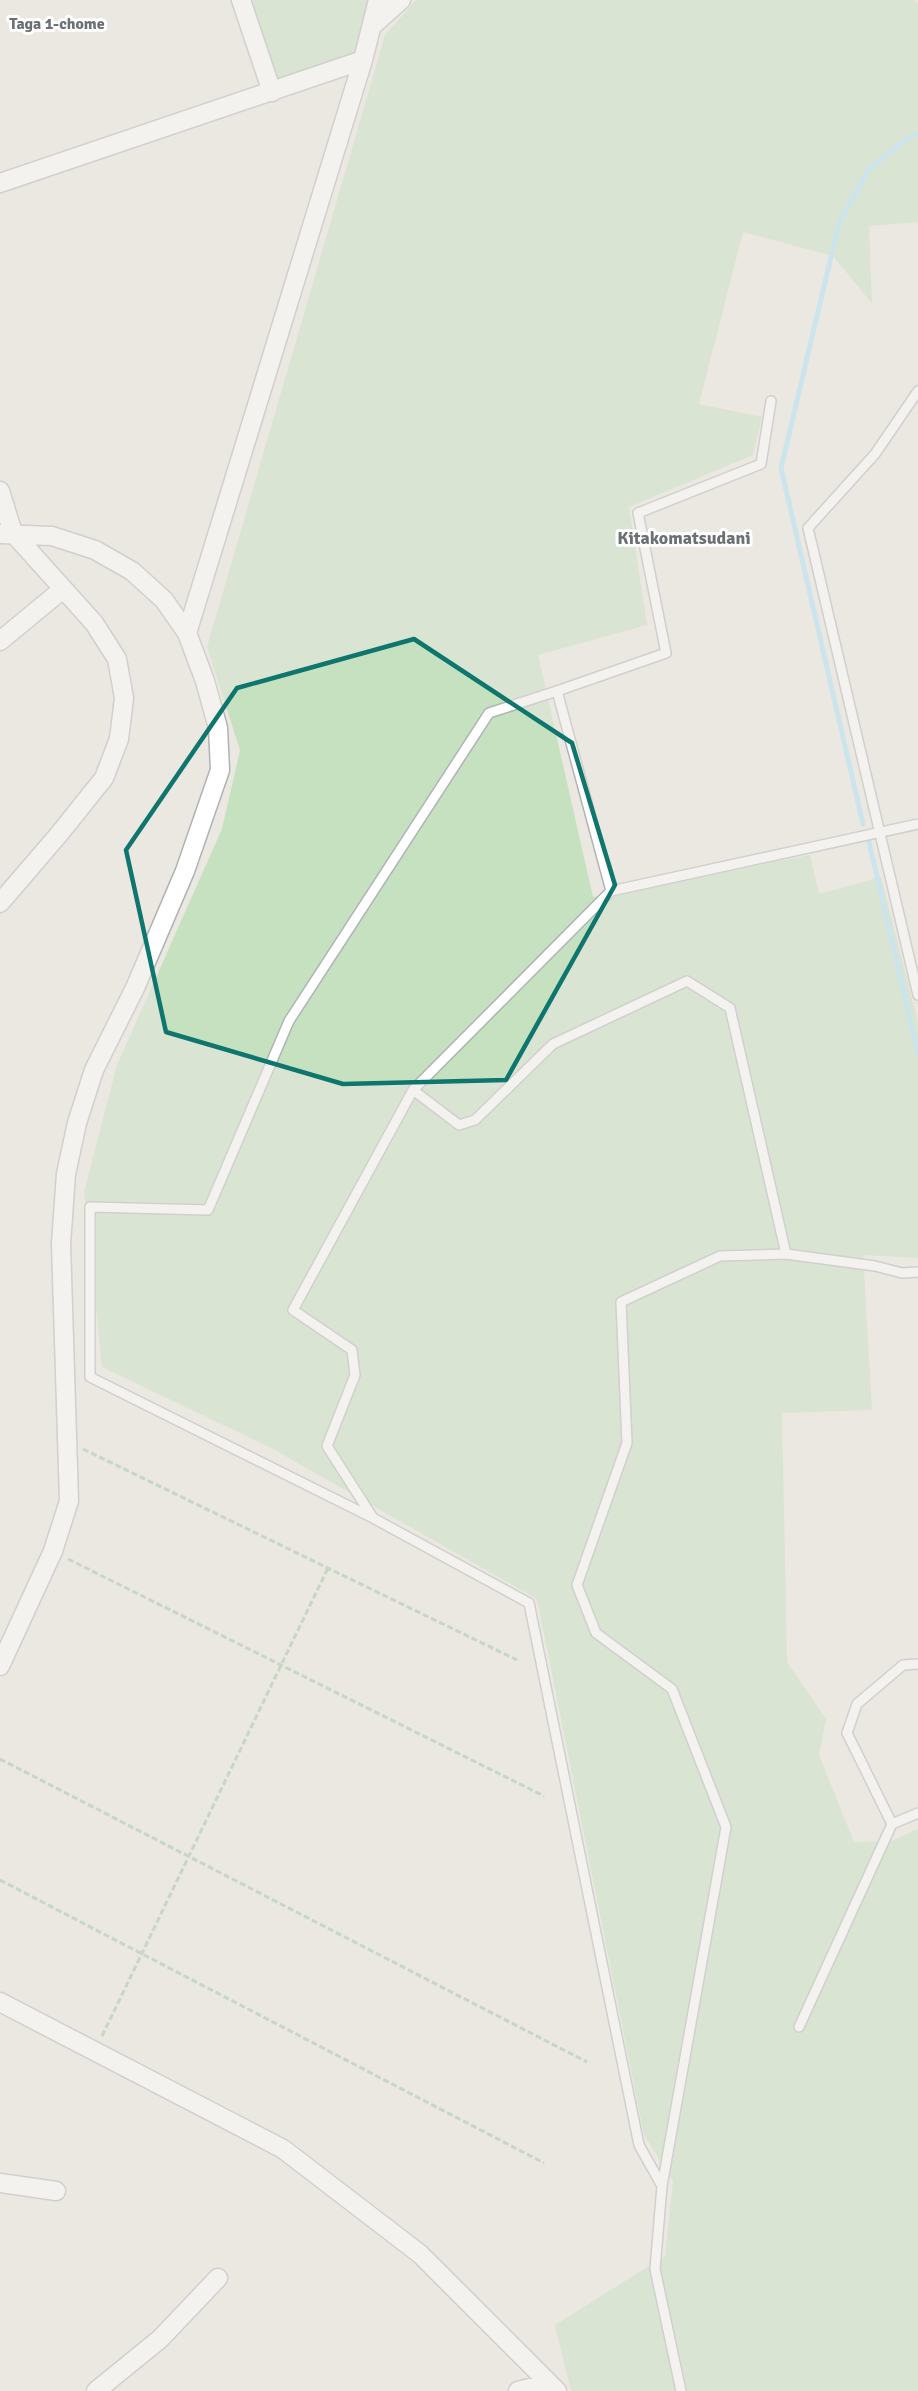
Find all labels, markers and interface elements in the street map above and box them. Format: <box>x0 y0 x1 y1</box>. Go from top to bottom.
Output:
district label: Taga 1-chome <box>9 14 105 34</box>
district label: Kitakomatsudani <box>617 527 751 549</box>

